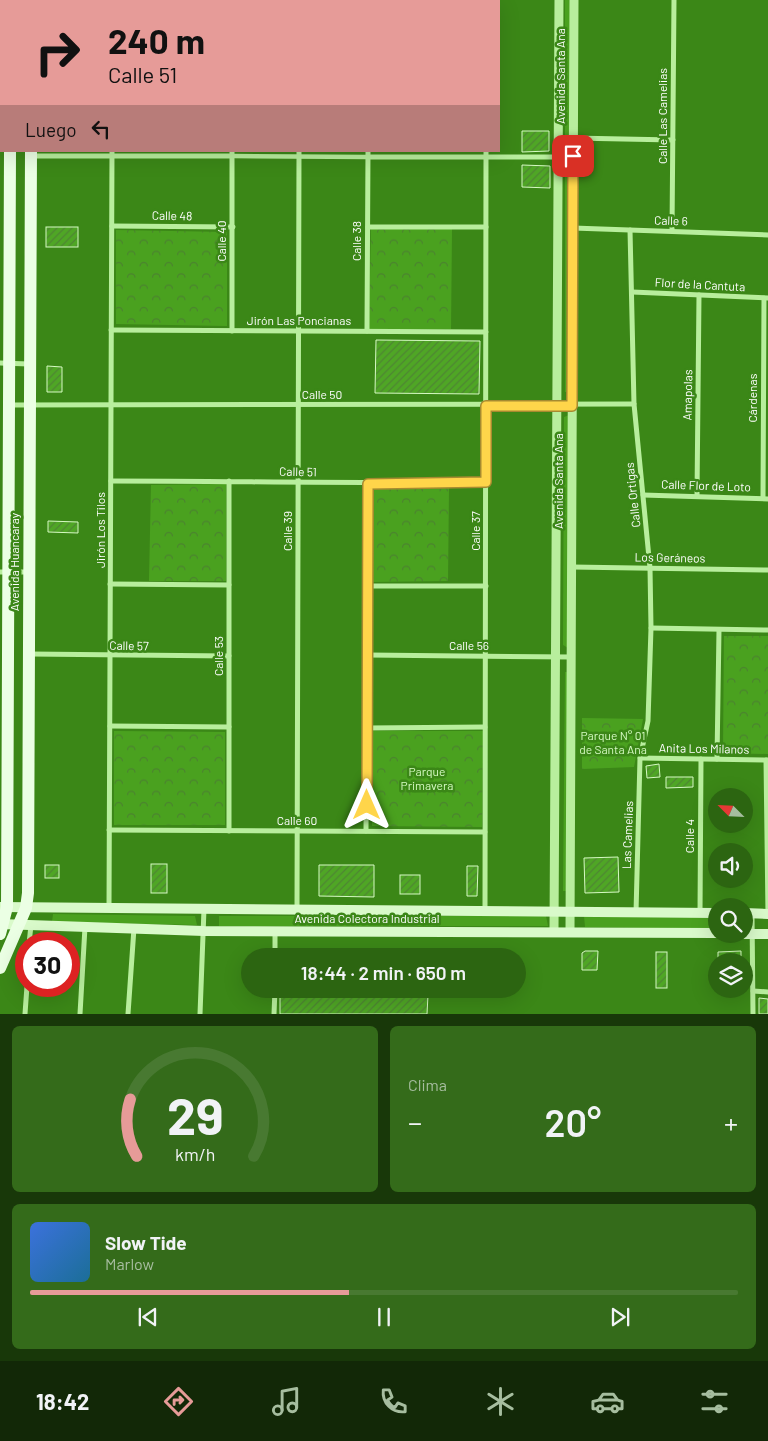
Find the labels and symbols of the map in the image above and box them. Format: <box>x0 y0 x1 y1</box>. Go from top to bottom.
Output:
street label: Avenida Santa Ana <box>553 28 567 124</box>
street label: Calle Las Camelias <box>655 68 669 164</box>
pin <box>552 135 594 177</box>
street label: Calle 48 <box>152 208 192 222</box>
street label: Calle 6 <box>654 212 688 228</box>
street label: Calle 40 <box>214 220 228 262</box>
street label: Calle 38 <box>349 221 363 261</box>
street label: Flor de la Cantuta <box>654 275 746 293</box>
street label: Jirón Las Poncianas <box>247 313 351 327</box>
street label: Amapolas <box>680 369 694 421</box>
street label: Cárdenas <box>745 373 759 422</box>
street label: Calle 50 <box>302 387 342 401</box>
street label: Avenida Santa Ana <box>551 433 565 529</box>
street label: Calle Ortigas <box>622 462 642 528</box>
street label: Calle 51 <box>279 464 317 478</box>
street label: Calle Flor de Loto <box>661 476 751 494</box>
street label: Jirón Los Tilos <box>93 492 107 568</box>
street label: Calle 39 <box>280 511 294 551</box>
street label: Calle 37 <box>468 511 482 551</box>
street label: Avenida Huancaray <box>7 512 21 611</box>
street label: Los Geráneos <box>634 549 706 565</box>
street label: Calle 53 <box>211 636 225 676</box>
street label: Calle 57 <box>109 638 149 652</box>
street label: Calle 56 <box>449 638 489 652</box>
park label: Parque N° 01 de Santa Ana <box>579 728 647 756</box>
street label: Anita Los Milanos <box>659 740 750 756</box>
park label: Parque Primavera <box>401 764 453 792</box>
position arrow <box>340 778 392 830</box>
north arrow <box>708 788 752 832</box>
street label: Las Camelias <box>619 800 635 869</box>
street label: Calle 60 <box>277 813 317 827</box>
street label: Calle 4 <box>682 819 696 853</box>
street label: Avenida Colectora Industrial <box>294 911 440 925</box>
speed limit sign: 30 <box>15 932 80 997</box>

